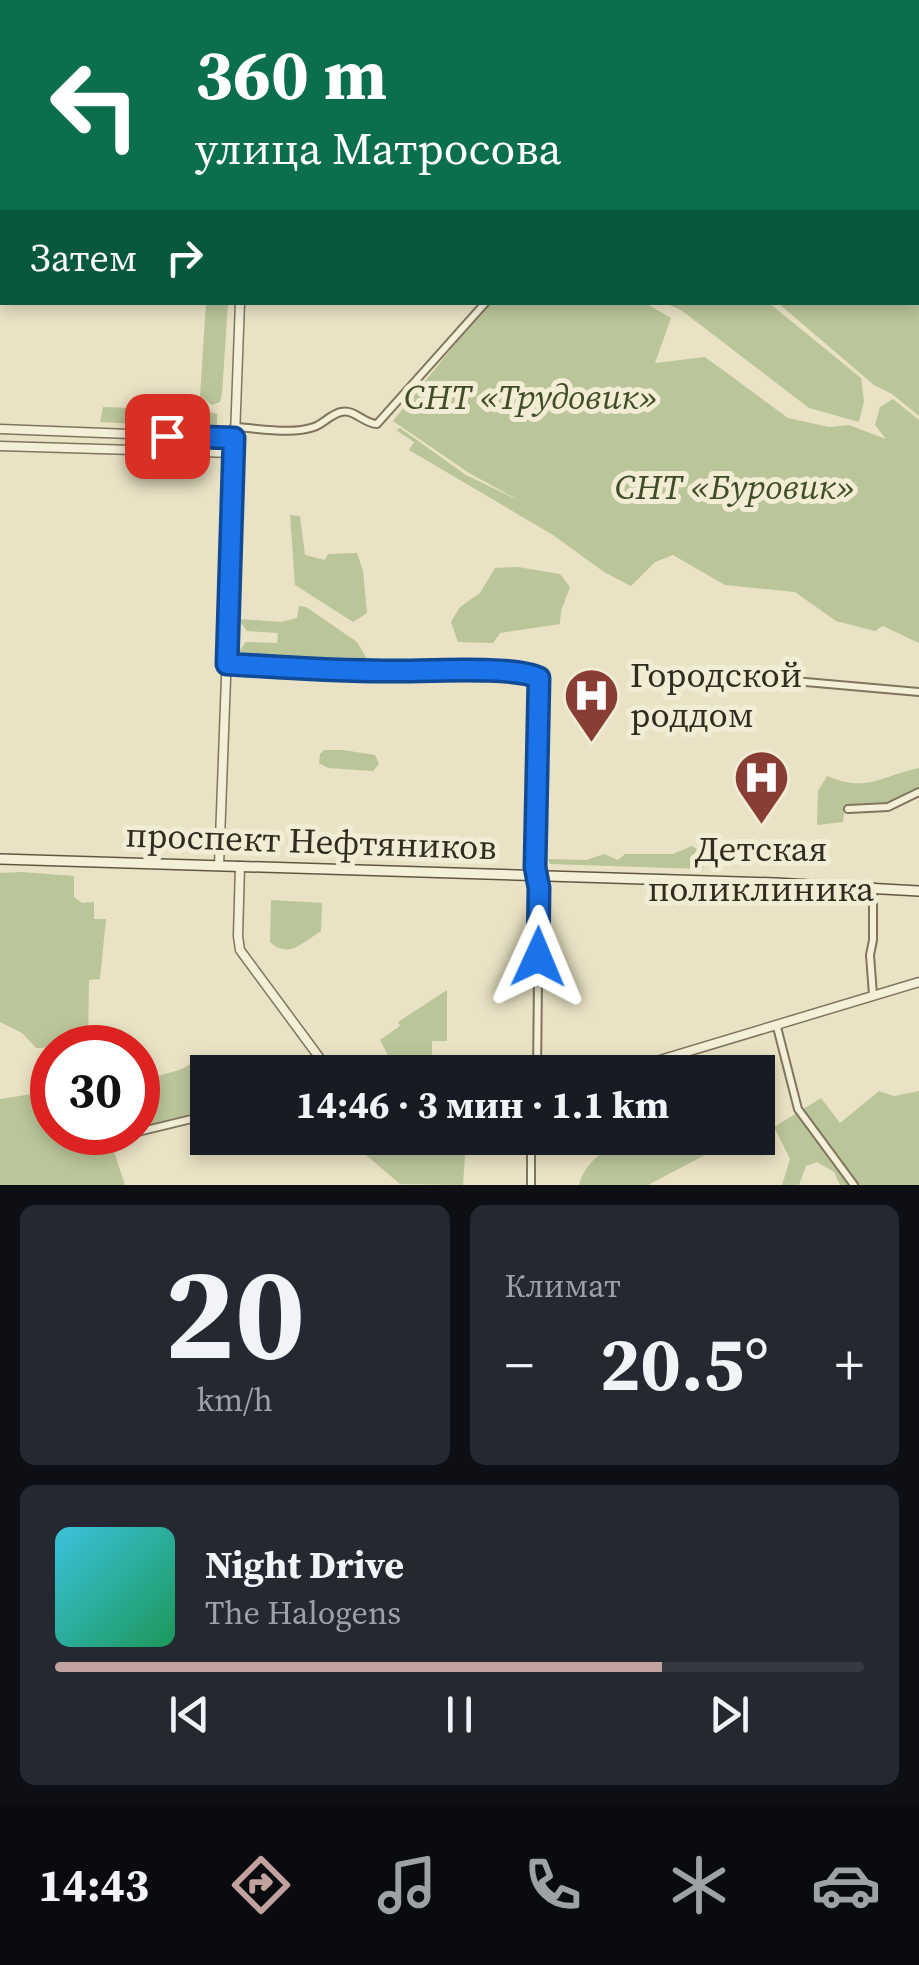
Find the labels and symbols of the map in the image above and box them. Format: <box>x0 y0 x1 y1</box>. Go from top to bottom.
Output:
park label: СНТ «Трудовик» <box>404 373 658 421</box>
pin <box>125 394 210 479</box>
park label: СНТ «Буровик» <box>615 463 855 511</box>
place label: Городской роддом <box>630 651 802 739</box>
hospital icon: Городской роддом <box>561 665 621 744</box>
hospital icon: Детская поликлиника <box>731 748 791 827</box>
street label: проспект Нефтяников <box>125 811 497 871</box>
place label: Детская поликлиника <box>648 825 874 913</box>
position arrow <box>486 905 590 1009</box>
speed limit sign: 30 <box>30 1025 160 1155</box>

